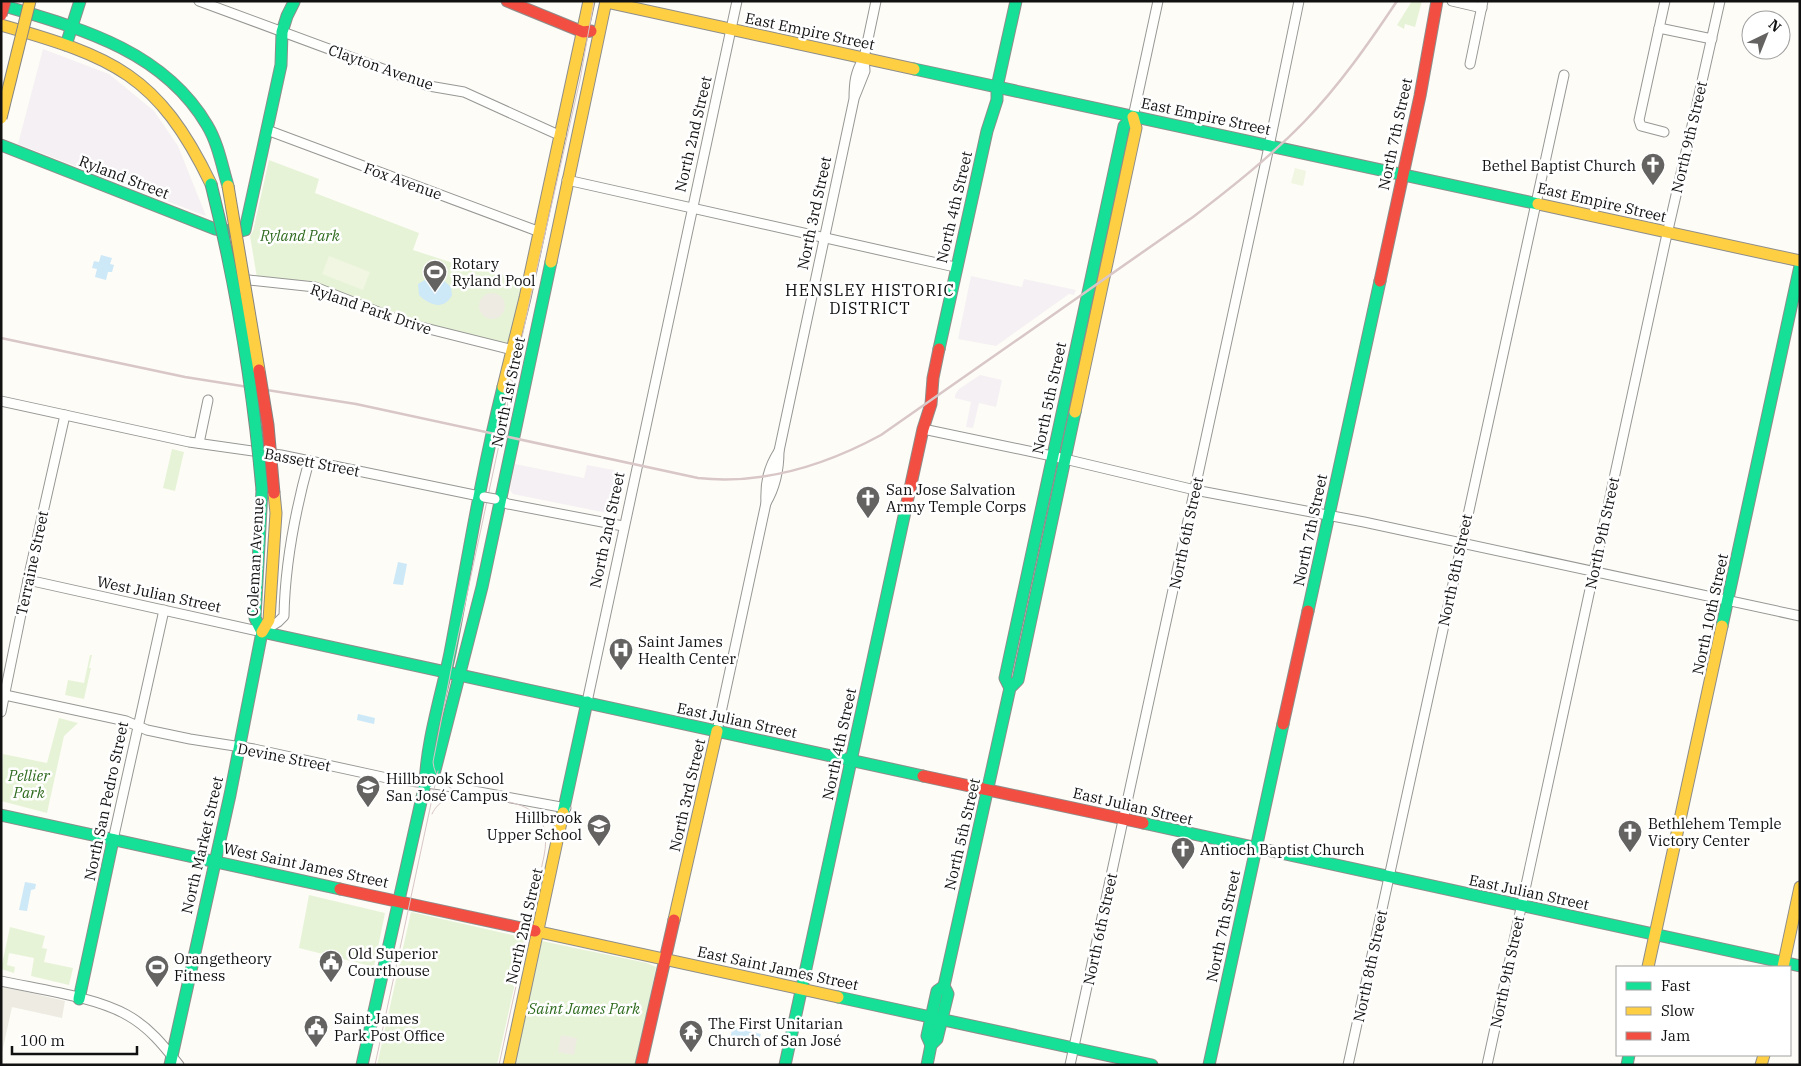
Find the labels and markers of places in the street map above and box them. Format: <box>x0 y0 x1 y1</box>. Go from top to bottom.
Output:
church icon: Bethel Baptist Church <box>1640 152 1666 186</box>
place label: Bethel Baptist Church <box>1482 156 1636 175</box>
place label: Rotary Ryland Pool <box>452 254 536 290</box>
sports icon: Rotary Ryland Pool <box>422 259 448 293</box>
place label: San Jose Salvation Army Temple Corps <box>886 480 1026 516</box>
church icon: San Jose Salvation Army Temple Corps <box>855 485 881 519</box>
place label: Saint James Health Center <box>638 632 736 668</box>
hospital icon: Saint James Health Center <box>608 637 634 671</box>
place label: Hillbrook School San José Campus <box>386 769 508 805</box>
school or university icon: Hillbrook School San José Campus <box>355 774 381 808</box>
place label: Hillbrook Upper School <box>487 808 582 844</box>
school or university icon: Hillbrook Upper School <box>586 813 612 847</box>
place label: Bethlehem Temple Victory Center <box>1648 814 1782 850</box>
church icon: Bethlehem Temple Victory Center <box>1617 819 1643 853</box>
church icon: Antioch Baptist Church <box>1170 836 1196 870</box>
place label: Antioch Baptist Church <box>1200 840 1365 859</box>
place label: Old Superior Courthouse <box>348 944 438 980</box>
place label: Orangetheory Fitness <box>174 949 272 985</box>
public building icon: Old Superior Courthouse <box>318 949 344 983</box>
sports icon: Orangetheory Fitness <box>144 954 170 988</box>
place label: Saint James Park Post Office <box>334 1009 445 1045</box>
public building icon: Saint James Park Post Office <box>303 1014 329 1048</box>
place label: The First Unitarian Church of San José <box>708 1014 843 1050</box>
temple icon: The First Unitarian Church of San José <box>678 1019 704 1053</box>

